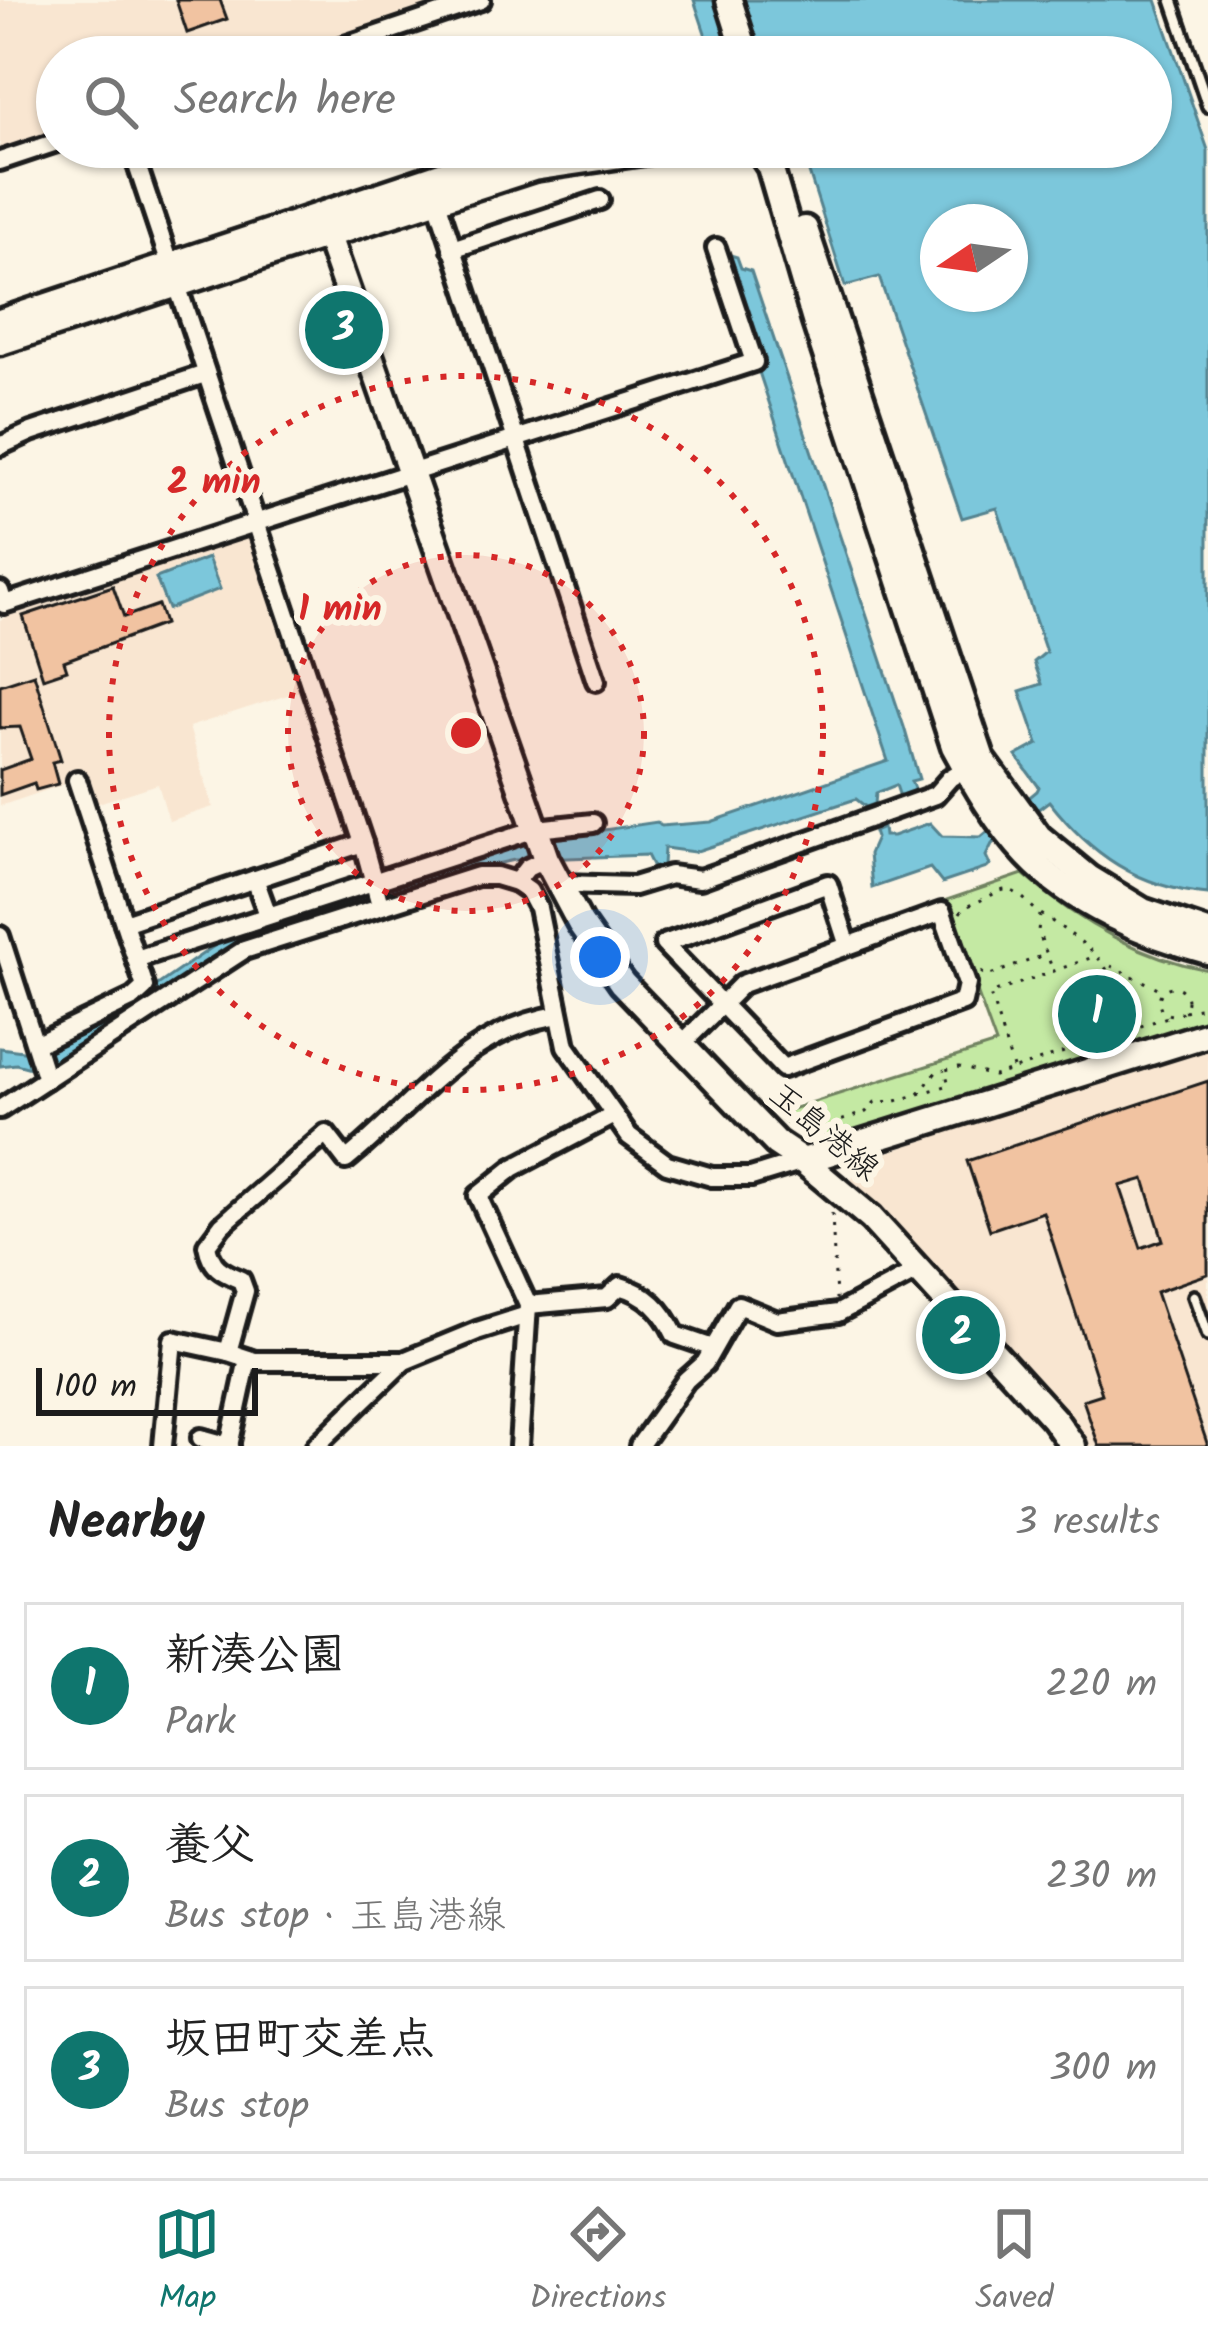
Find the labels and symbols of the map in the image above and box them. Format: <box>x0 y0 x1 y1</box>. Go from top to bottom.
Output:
north arrow <box>920 204 1028 312</box>
pin: 3 <box>305 285 383 375</box>
text: 2 min <box>167 455 261 512</box>
text: 1 min <box>298 582 382 639</box>
centre of rings <box>445 712 487 754</box>
your location <box>570 927 630 987</box>
pin: 1 <box>1058 969 1136 1059</box>
street label: 玉島港線 <box>755 1070 891 1196</box>
pin: 2 <box>922 1290 1000 1380</box>
scale bar <box>36 1362 258 1415</box>

